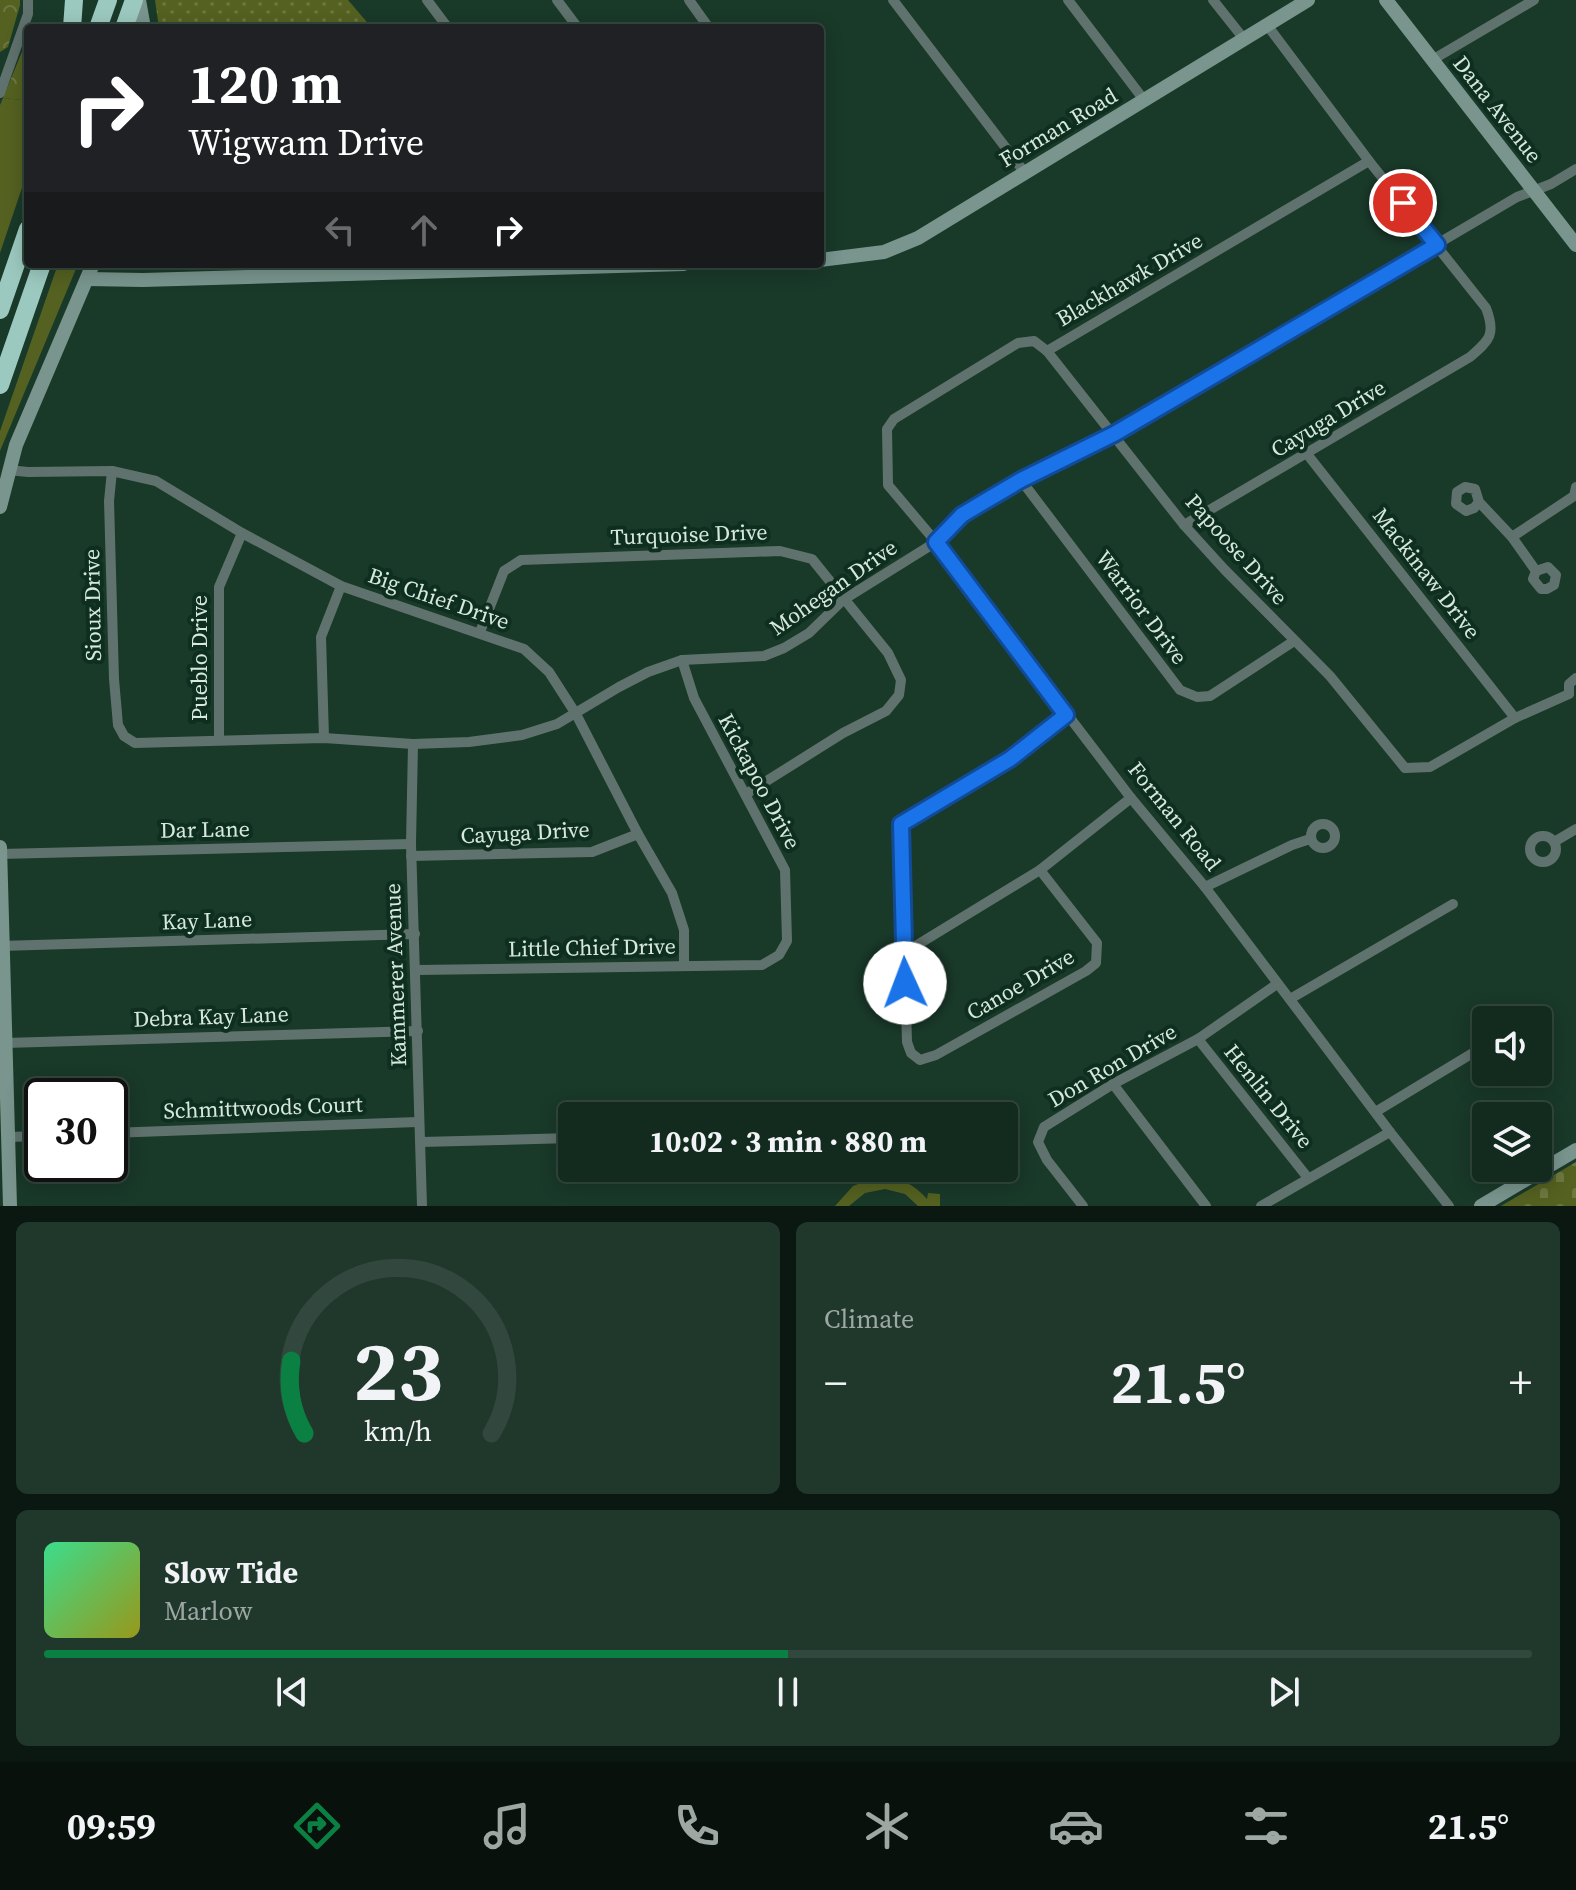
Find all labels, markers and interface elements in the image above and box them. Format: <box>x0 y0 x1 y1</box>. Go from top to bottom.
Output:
text: 120 m <box>188 45 342 122</box>
street label: Dana Avenue <box>1447 49 1549 169</box>
icon: right <box>56 56 160 160</box>
street label: Forman Road <box>994 80 1123 174</box>
text: Wigwam Drive <box>188 118 424 167</box>
pin <box>1369 169 1437 237</box>
icon: arrive <box>1381 181 1425 225</box>
icon: left <box>318 208 362 252</box>
icon: ahead <box>402 208 446 252</box>
icon: right <box>486 208 530 252</box>
street label: Blackhawk Drive <box>1050 225 1208 333</box>
street label: Cayuga Drive <box>1265 372 1391 464</box>
street label: Papoose Drive <box>1179 487 1295 611</box>
street label: Mackinaw Drive <box>1366 501 1488 645</box>
street label: Turquoise Drive <box>610 516 768 552</box>
street label: Mohegan Drive <box>763 532 903 642</box>
street label: Warrior Drive <box>1089 544 1195 670</box>
street label: Sioux Drive <box>76 549 108 661</box>
street label: Big Chief Drive <box>364 560 514 636</box>
street label: Pueblo Drive <box>184 595 214 721</box>
street label: Kickapoo Drive <box>712 708 808 854</box>
street label: Forman Road <box>1122 755 1229 877</box>
street label: Dar Lane <box>160 813 250 845</box>
street label: Cayuga Drive <box>460 814 590 850</box>
street label: Kammerer Avenue <box>377 883 413 1067</box>
street label: Kay Lane <box>161 903 253 937</box>
street label: Little Chief Drive <box>508 931 676 963</box>
position arrow <box>863 941 947 1025</box>
street label: Canoe Drive <box>961 941 1079 1027</box>
street label: Debra Kay Lane <box>133 998 289 1034</box>
map controls <box>1472 1006 1552 1182</box>
button: sound <box>1472 1006 1552 1086</box>
street label: Don Ron Drive <box>1042 1016 1182 1114</box>
street label: Henlin Drive <box>1218 1038 1320 1154</box>
speed limit sign: 30 <box>24 1078 128 1182</box>
street label: Schmittwoods Court <box>163 1089 364 1125</box>
button: layers <box>1472 1102 1552 1182</box>
text: 10:02 · 3 min · 880 m <box>649 1121 927 1162</box>
text: Climate <box>824 1301 914 1337</box>
text: 23 <box>353 1314 443 1428</box>
text: 21.5° <box>1110 1341 1246 1423</box>
text: − <box>824 1352 847 1413</box>
text: + <box>1509 1352 1532 1413</box>
text: km/h <box>364 1411 432 1451</box>
text: Slow Tide <box>164 1552 298 1593</box>
text: Marlow <box>164 1593 253 1629</box>
icon: previous <box>270 1670 314 1714</box>
icon: pause <box>766 1670 810 1714</box>
icon: next <box>1262 1670 1306 1714</box>
icon: directions <box>289 1798 345 1854</box>
icon: music <box>479 1798 535 1854</box>
icon: phone <box>669 1798 725 1854</box>
icon: climate <box>859 1798 915 1854</box>
icon: car <box>1048 1798 1104 1854</box>
icon: filters <box>1238 1798 1294 1854</box>
text: 09:59 <box>67 1802 156 1851</box>
text: 21.5° <box>1428 1802 1509 1851</box>

